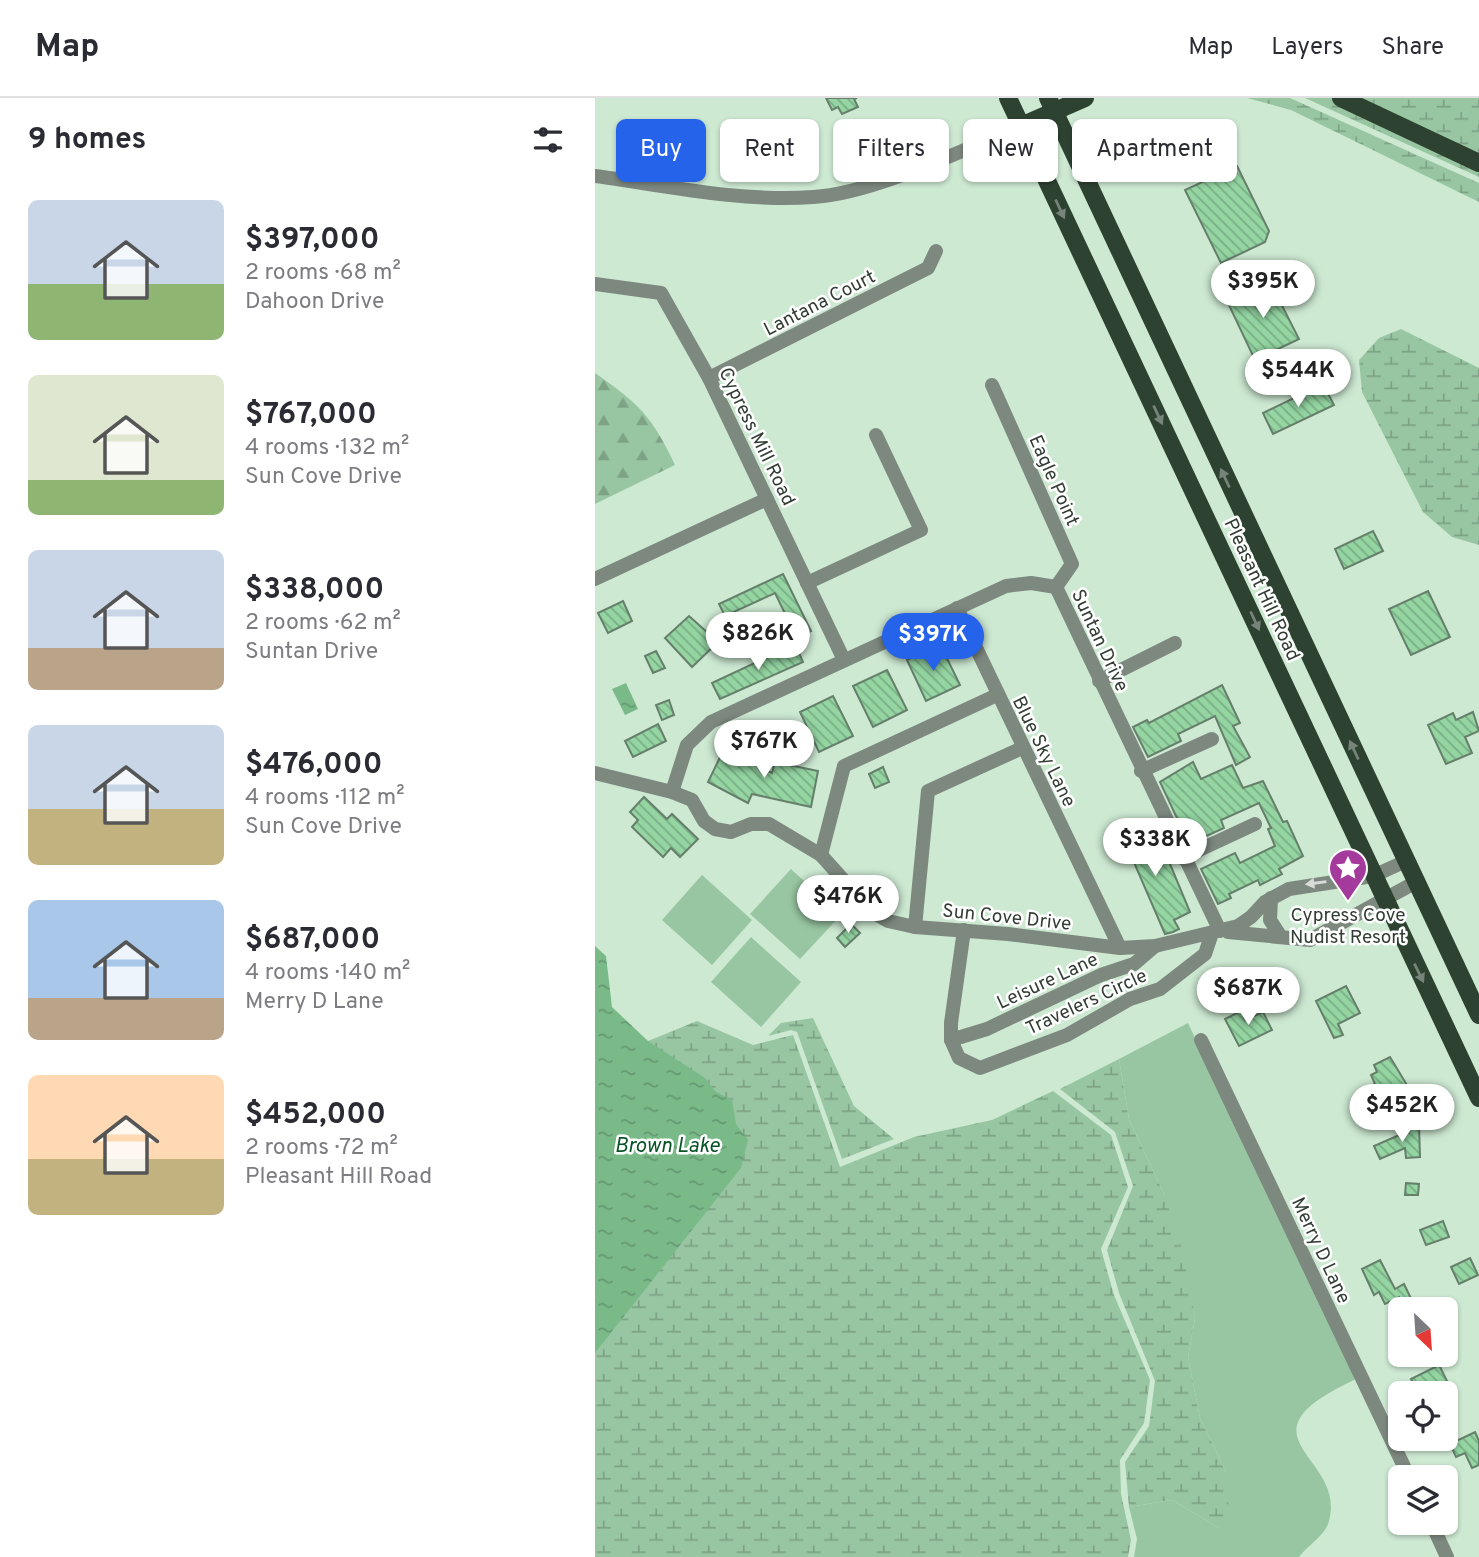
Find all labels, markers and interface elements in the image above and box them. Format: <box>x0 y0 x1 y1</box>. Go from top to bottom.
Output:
text: Map <box>35 27 99 69</box>
text: Map <box>1188 33 1233 63</box>
text: Layers <box>1271 33 1343 63</box>
text: Share <box>1381 33 1444 63</box>
chip: Buy <box>616 119 706 182</box>
chip: Rent <box>720 119 819 182</box>
chip: Filters <box>833 119 949 182</box>
chip: New <box>963 119 1058 182</box>
chip: Apartment <box>1072 119 1237 182</box>
icon: filters <box>529 121 567 159</box>
text: 9 homes <box>28 122 146 159</box>
one-way arrow <box>1055 199 1066 220</box>
text: $397,000 <box>245 222 379 259</box>
icon: home <box>84 228 168 312</box>
text: 2 rooms · 68 m² <box>245 259 401 288</box>
pin: $395K <box>1214 260 1312 320</box>
street label: Lantana Court <box>760 265 880 342</box>
text: $395K <box>1227 268 1299 297</box>
text: Dahoon Drive <box>245 288 384 317</box>
pin: $544K <box>1249 350 1347 409</box>
text: $544K <box>1261 357 1335 386</box>
street label: Cypress Mill Road <box>712 364 800 510</box>
text: $767,000 <box>245 397 377 434</box>
icon: home <box>84 403 168 487</box>
one-way arrow <box>1152 405 1164 425</box>
street label: Eagle Point <box>1022 432 1084 530</box>
text: 4 rooms · 132 m² <box>245 434 409 463</box>
text: Sun Cove Drive <box>245 463 402 492</box>
one-way arrow <box>1219 468 1231 488</box>
street label: Pleasant Hill Road <box>1218 515 1305 665</box>
text: $338,000 <box>245 572 384 609</box>
icon: home <box>84 578 168 662</box>
street label: Suntan Drive <box>1065 586 1133 696</box>
text: 2 rooms · 62 m² <box>245 609 401 638</box>
one-way arrow <box>1249 611 1261 631</box>
pin: $826K <box>709 612 807 672</box>
pin: $397K <box>884 614 982 673</box>
text: $826K <box>722 620 794 649</box>
text: $397K <box>898 621 968 650</box>
text: Suntan Drive <box>245 638 378 667</box>
street label: Blue Sky Lane <box>1006 692 1080 811</box>
pin: $767K <box>715 720 813 780</box>
text: $767K <box>730 728 798 757</box>
one-way arrow <box>1348 740 1359 760</box>
text: $476,000 <box>245 747 382 784</box>
icon: home <box>84 753 168 837</box>
text: 4 rooms · 112 m² <box>245 784 405 813</box>
text: Sun Cove Drive <box>245 813 402 842</box>
pin: $338K <box>1106 818 1204 878</box>
text: $338K <box>1119 826 1191 855</box>
place icon: Cypress Cove Nudist Resort <box>1327 847 1369 902</box>
pin: $476K <box>799 876 897 935</box>
one-way arrow <box>1305 877 1327 888</box>
text: $476K <box>813 883 883 912</box>
street label: Sun Cove Drive <box>941 899 1072 937</box>
place label: Cypress Cove Nudist Resort <box>1290 904 1406 950</box>
text: $687,000 <box>245 922 380 959</box>
icon: home <box>84 928 168 1012</box>
street label: Leisure Lane <box>993 948 1102 1016</box>
text: 4 rooms · 140 m² <box>245 959 410 988</box>
one-way arrow <box>1414 963 1425 983</box>
street label: Travelers Circle <box>1022 964 1151 1041</box>
pin: $687K <box>1199 968 1297 1027</box>
text: $687K <box>1213 975 1283 1004</box>
text: Merry D Lane <box>245 988 384 1017</box>
pin: $452K <box>1353 1084 1451 1144</box>
text: $452K <box>1365 1092 1439 1121</box>
text: $452,000 <box>245 1097 386 1134</box>
icon: home <box>84 1103 168 1187</box>
water label: Brown Lake <box>614 1133 721 1160</box>
text: 2 rooms · 72 m² <box>245 1134 398 1163</box>
text: Pleasant Hill Road <box>245 1163 432 1192</box>
street label: Merry D Lane <box>1285 1194 1355 1308</box>
north arrow <box>1388 1297 1458 1367</box>
map controls <box>1388 1297 1458 1535</box>
button: locate <box>1388 1381 1458 1451</box>
button: layers <box>1388 1465 1458 1535</box>

